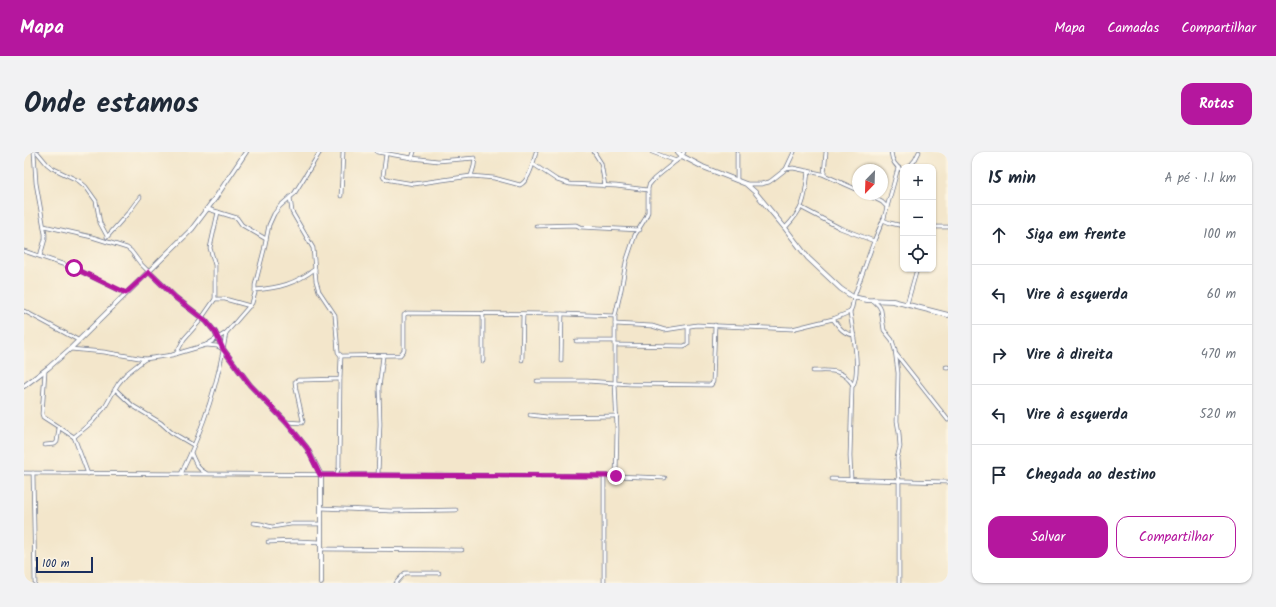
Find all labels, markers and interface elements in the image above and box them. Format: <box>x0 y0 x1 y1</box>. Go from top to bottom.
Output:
text: Mapa <box>20 13 64 43</box>
text: Mapa <box>1054 17 1085 39</box>
text: Camadas <box>1107 17 1159 39</box>
text: Compartilhar <box>1181 17 1256 39</box>
text: Onde estamos <box>24 82 199 127</box>
button: Rotas <box>1181 83 1252 125</box>
north arrow <box>852 164 888 200</box>
map controls <box>900 164 936 272</box>
button: + <box>900 164 936 200</box>
text: 15 min <box>988 165 1036 192</box>
text: A pé · 1.1 km <box>1165 168 1236 189</box>
button: − <box>900 200 936 236</box>
text: Siga em frente <box>1026 223 1126 247</box>
icon: ahead <box>988 224 1010 246</box>
text: 100 m <box>1203 224 1236 245</box>
button: locate <box>900 236 936 272</box>
route start <box>65 259 83 277</box>
text: Vire à esquerda <box>1026 283 1128 307</box>
icon: left <box>988 284 1010 306</box>
text: 60 m <box>1207 284 1236 305</box>
text: Vire à direita <box>1026 343 1113 367</box>
icon: right <box>988 344 1010 366</box>
text: 470 m <box>1201 344 1236 365</box>
text: Vire à esquerda <box>1026 403 1128 427</box>
icon: left <box>988 404 1010 426</box>
text: 520 m <box>1199 404 1236 425</box>
text: Chegada ao destino <box>1026 463 1156 487</box>
icon: arrive <box>988 464 1010 486</box>
route end <box>607 467 625 485</box>
button: Salvar <box>988 516 1108 558</box>
button: Compartilhar <box>1116 516 1236 558</box>
scale bar <box>36 555 93 574</box>
text: 100 m <box>42 555 70 573</box>

